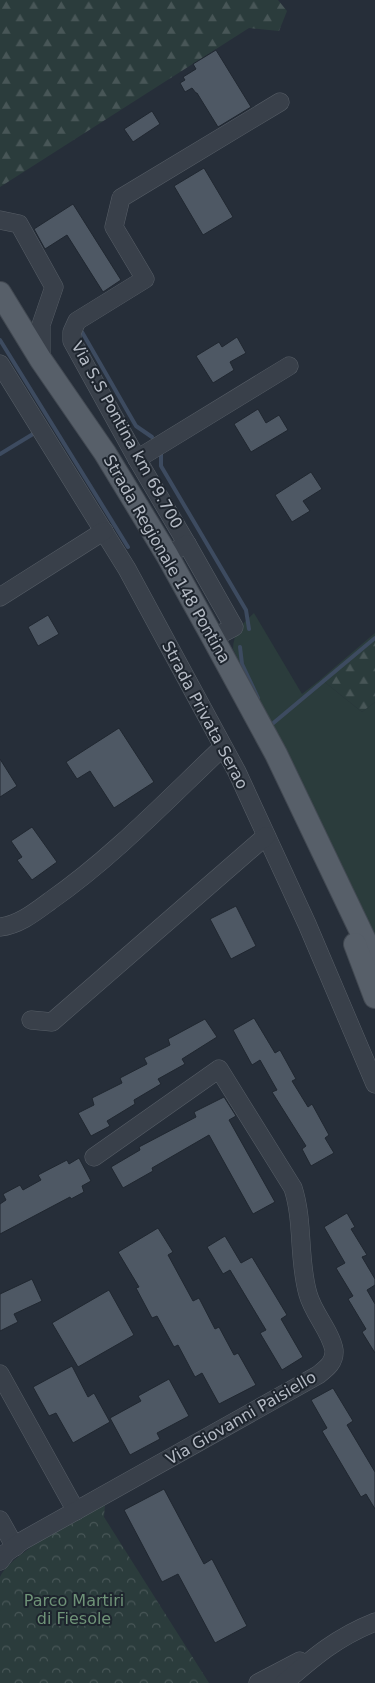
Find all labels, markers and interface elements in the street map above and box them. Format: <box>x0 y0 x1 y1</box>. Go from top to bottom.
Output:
street label: Via S.S Pontina km 69.700 <box>68 338 186 532</box>
street label: Strada Regionale 148 Pontina <box>99 452 235 666</box>
street label: Strada Privata Serao <box>158 638 252 792</box>
street label: Via Giovanni Paisiello <box>163 1367 319 1469</box>
park label: Parco Martiri di Fiesole <box>24 1591 124 1628</box>

